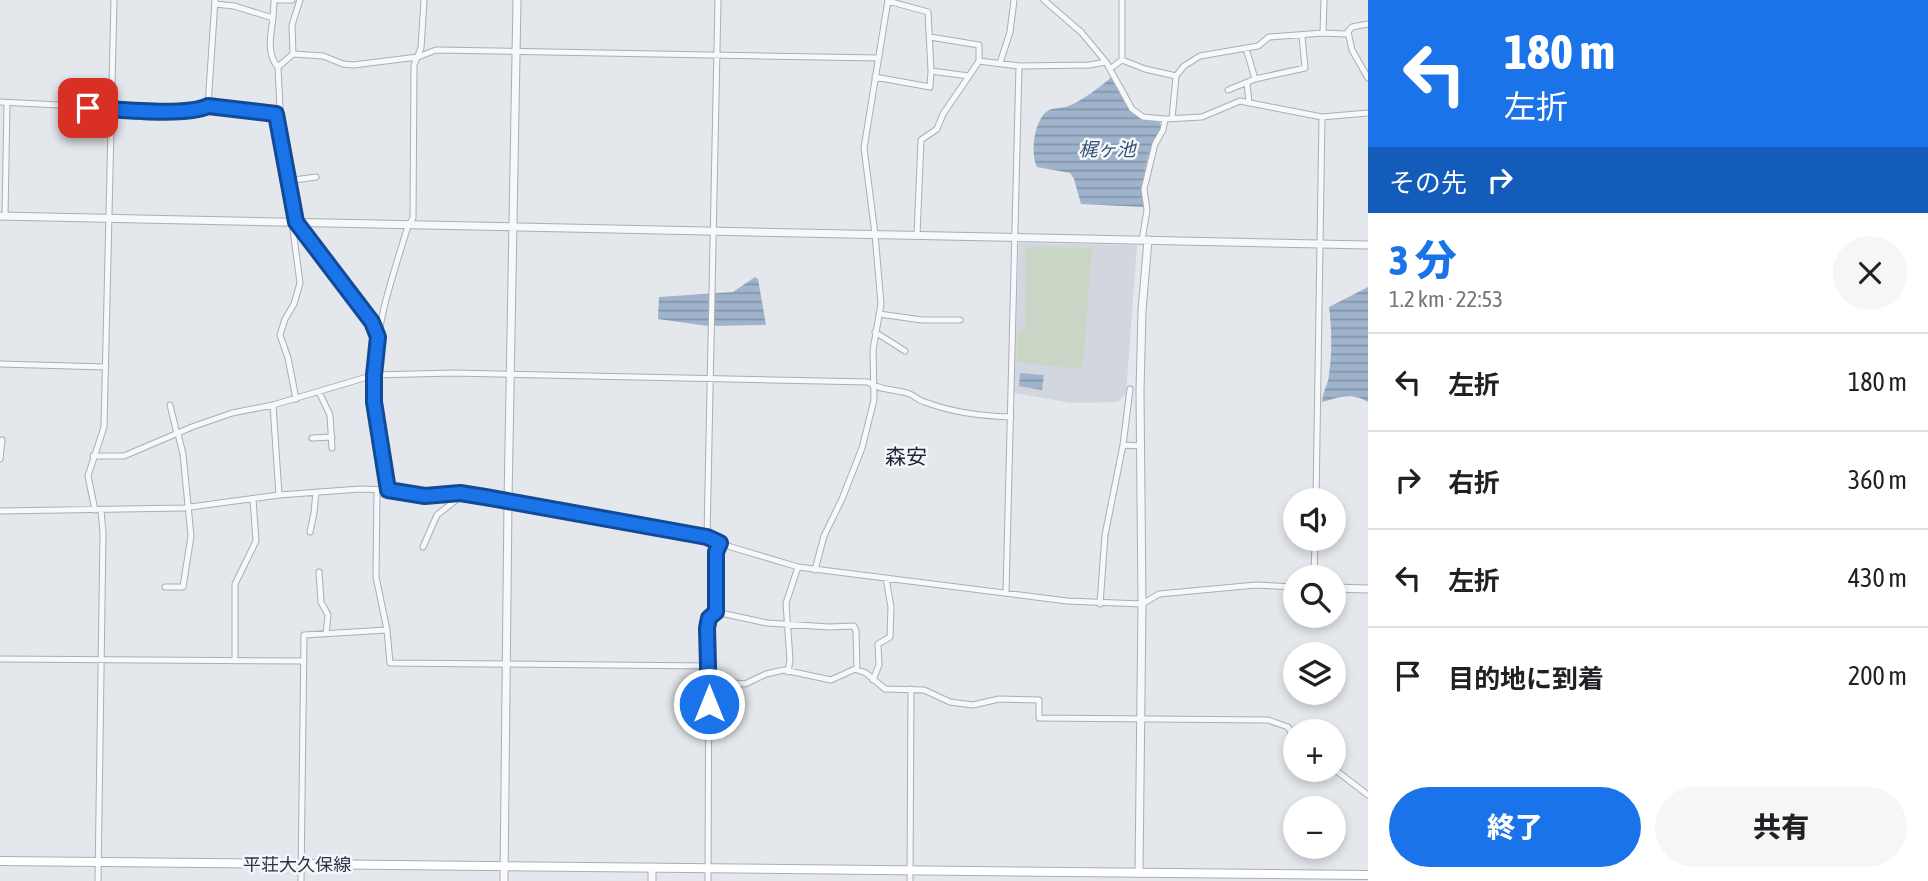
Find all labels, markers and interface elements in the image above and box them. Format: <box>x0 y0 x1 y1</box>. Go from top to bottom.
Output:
text: 180 m <box>1504 23 1615 79</box>
icon: left <box>1389 28 1480 119</box>
pin <box>58 78 118 138</box>
text: 左折 <box>1504 88 1568 125</box>
icon: arrive <box>69 89 107 127</box>
water label: 梶ヶ池 <box>1078 138 1137 160</box>
icon: right <box>1481 161 1519 199</box>
text: その先 <box>1389 168 1467 198</box>
text: 3 分 <box>1389 236 1457 284</box>
button: close <box>1833 236 1907 310</box>
text: 1.2 km · 22:53 <box>1389 286 1503 312</box>
icon: left <box>1389 363 1427 401</box>
text: 180 m <box>1848 367 1907 397</box>
text: 左折 <box>1448 370 1500 400</box>
district label: 森安 <box>885 444 927 468</box>
icon: right <box>1389 461 1427 499</box>
text: 360 m <box>1848 465 1907 495</box>
text: 右折 <box>1448 468 1500 498</box>
map controls <box>1283 488 1346 859</box>
button: sound <box>1283 488 1346 551</box>
icon: left <box>1389 559 1427 597</box>
text: 430 m <box>1848 563 1907 593</box>
button: search <box>1283 565 1346 628</box>
text: 左折 <box>1448 566 1500 596</box>
button: layers <box>1283 642 1346 705</box>
icon: arrive <box>1389 657 1427 695</box>
text: 200 m <box>1848 661 1907 691</box>
text: 目的地に到着 <box>1448 664 1604 694</box>
position arrow <box>672 667 746 741</box>
button: + <box>1283 719 1346 782</box>
button: 終了 <box>1389 787 1641 867</box>
button: 共有 <box>1655 787 1907 867</box>
button: − <box>1283 796 1346 859</box>
street label: 平荘大久保線 <box>243 854 351 875</box>

